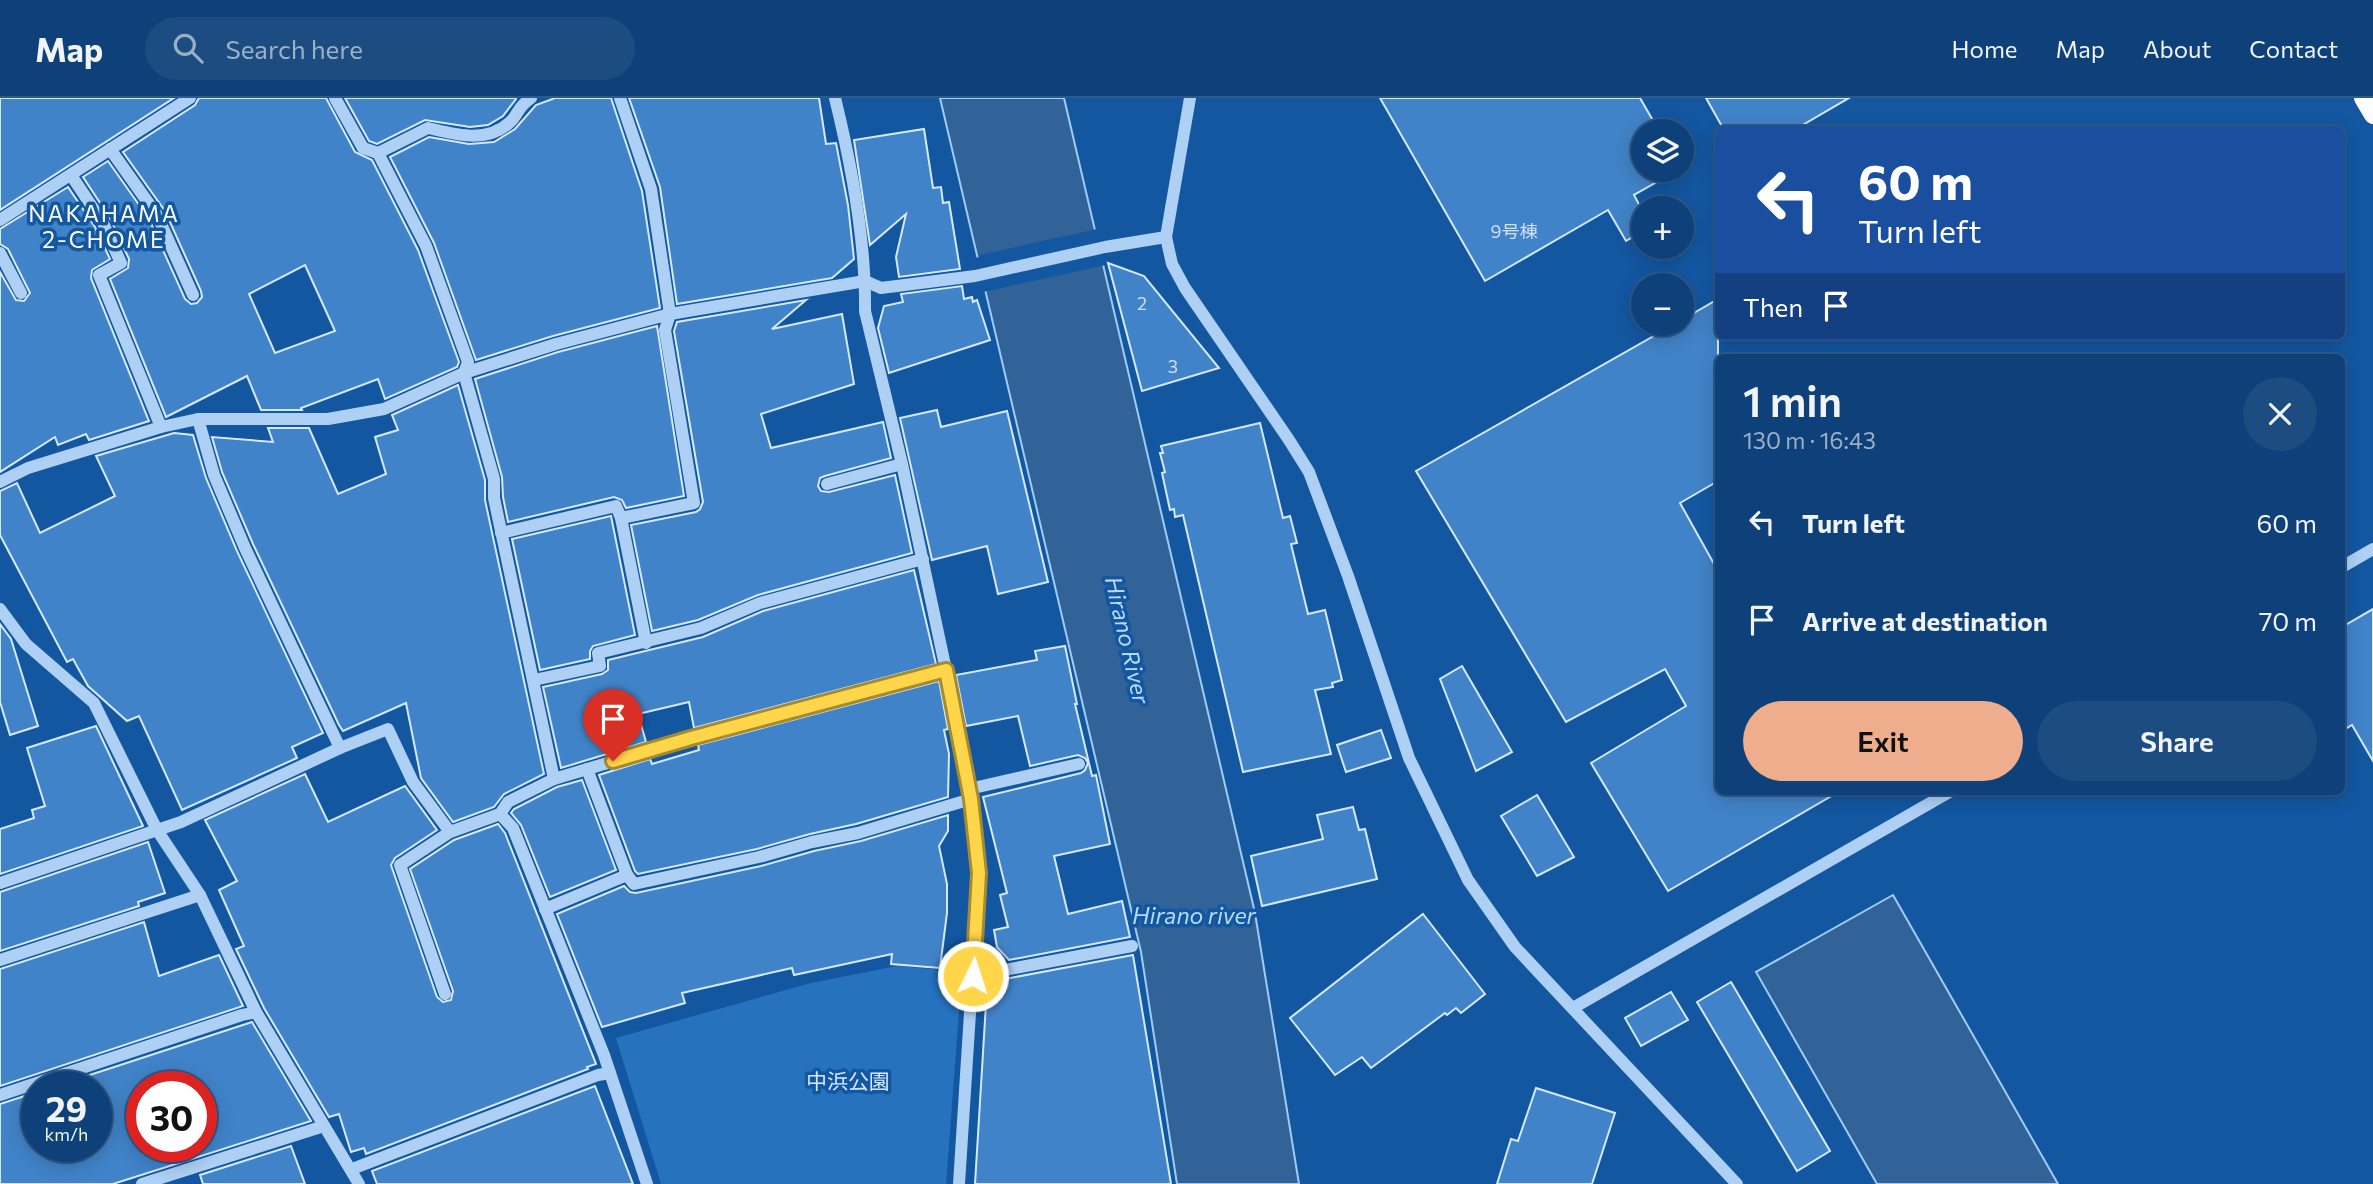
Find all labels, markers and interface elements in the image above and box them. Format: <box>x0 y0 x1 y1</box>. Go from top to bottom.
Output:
search box <box>145 17 635 80</box>
text: Map <box>35 28 103 69</box>
icon: search <box>169 29 207 67</box>
text: Search here <box>225 33 363 64</box>
text: Home <box>1952 34 2018 63</box>
text: Map <box>2056 34 2105 63</box>
text: About <box>2143 34 2211 63</box>
text: Contact <box>2249 34 2338 63</box>
map controls <box>1631 119 1694 336</box>
button: layers <box>1631 119 1694 182</box>
text: 60 m <box>1858 150 1973 210</box>
icon: left <box>1743 154 1834 245</box>
button: + <box>1631 196 1694 259</box>
district label: NAKAHAMA 2-CHOME <box>28 199 180 253</box>
text: Turn left <box>1858 210 1982 250</box>
house number: 9号棟 <box>1491 220 1537 242</box>
button: − <box>1631 273 1694 336</box>
icon: arrive <box>1817 287 1855 325</box>
text: Then <box>1743 291 1803 322</box>
house number: 2 <box>1137 292 1147 314</box>
house number: 3 <box>1168 355 1178 377</box>
text: 1 min <box>1743 374 1842 426</box>
button: close <box>2243 377 2317 451</box>
text: 130 m · 16:43 <box>1743 426 1876 454</box>
icon: left <box>1743 503 1781 541</box>
text: Turn left <box>1802 507 1905 538</box>
text: 60 m <box>2257 507 2317 538</box>
water label: Hirano River <box>1100 574 1156 707</box>
icon: arrive <box>1743 601 1781 639</box>
text: Arrive at destination <box>1802 605 2048 636</box>
text: 70 m <box>2259 605 2317 636</box>
pin <box>583 689 643 761</box>
icon: arrive <box>594 700 632 738</box>
button: Exit <box>1743 701 2023 781</box>
button: Share <box>2037 701 2317 781</box>
water label: Hirano river <box>1132 901 1257 929</box>
position arrow <box>936 939 1010 1013</box>
park label: 中浜公園 <box>806 1068 890 1093</box>
speed limit sign: 30 <box>126 1071 217 1162</box>
text: 29 <box>46 1086 87 1129</box>
text: km/h <box>45 1123 88 1145</box>

